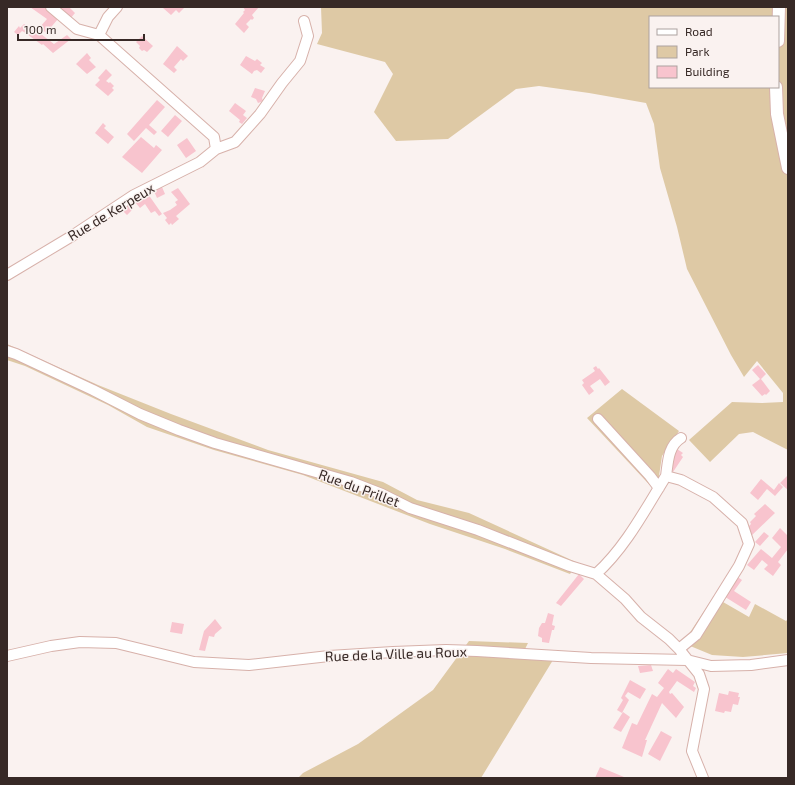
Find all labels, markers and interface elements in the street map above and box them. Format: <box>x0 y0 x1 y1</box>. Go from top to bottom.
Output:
scale bar <box>18 16 144 42</box>
legend <box>649 16 779 88</box>
text: 100 m <box>24 22 56 36</box>
text: Road <box>685 24 713 38</box>
text: Park <box>685 44 710 58</box>
text: Building <box>685 64 730 78</box>
street label: Rue de Kerpeux <box>64 179 158 244</box>
street label: Rue du Prillet <box>316 465 402 510</box>
street label: Rue de la Ville au Roux <box>325 643 468 664</box>

